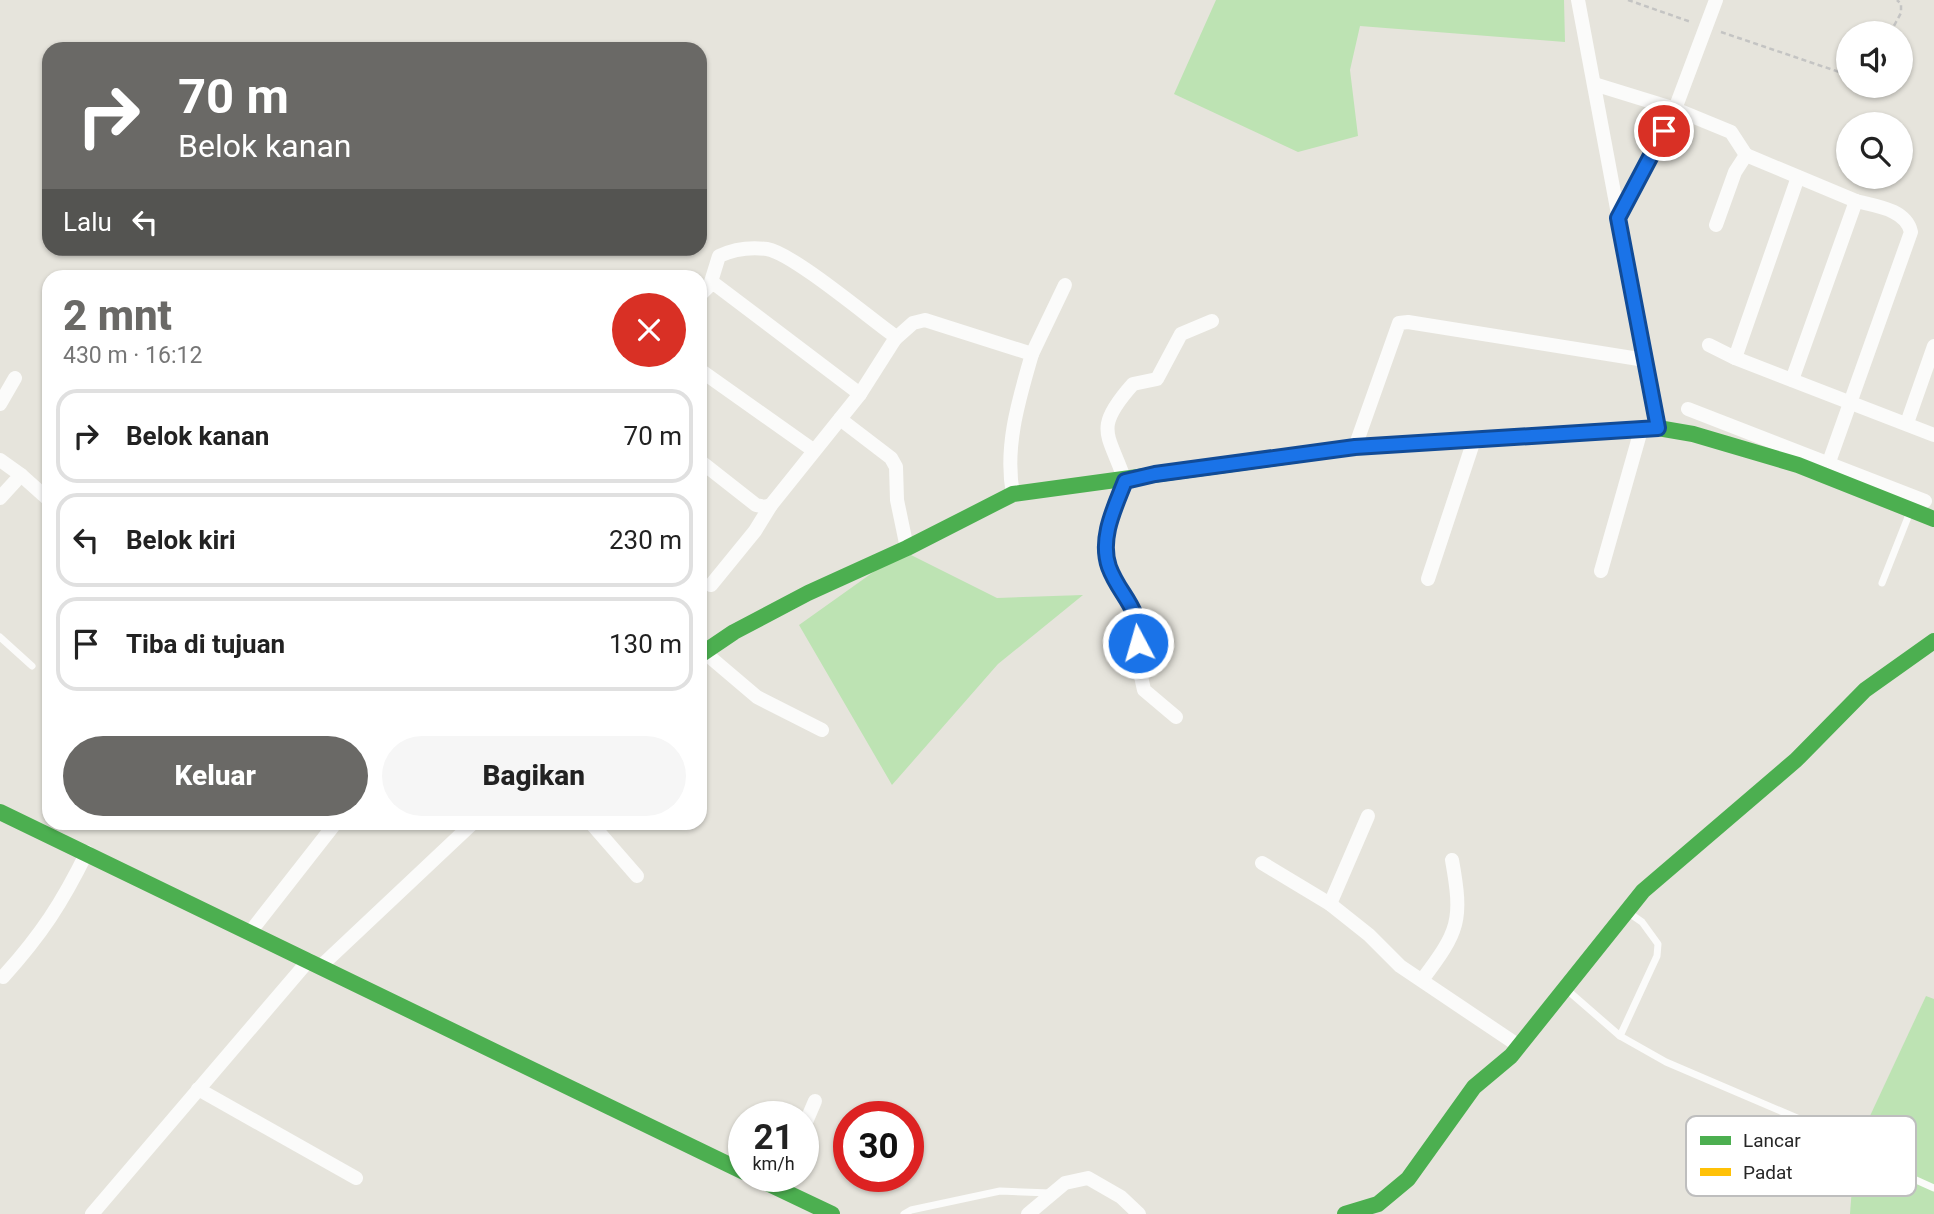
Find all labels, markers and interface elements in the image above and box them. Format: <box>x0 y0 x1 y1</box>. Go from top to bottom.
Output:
map controls <box>1836 21 1913 189</box>
button: sound <box>1836 21 1913 98</box>
text: 70 m <box>178 68 289 125</box>
icon: right <box>63 70 154 161</box>
pin <box>1634 101 1694 161</box>
icon: arrive <box>1645 112 1683 150</box>
button: search <box>1836 112 1913 189</box>
text: Belok kanan <box>178 127 351 165</box>
icon: left <box>126 203 164 241</box>
text: Lalu <box>63 207 112 237</box>
text: 2 mnt <box>63 291 172 340</box>
button: close <box>612 293 686 367</box>
text: 430 m · 16:12 <box>63 342 202 369</box>
icon: right <box>67 417 105 455</box>
text: Belok kanan <box>126 421 269 451</box>
text: 70 m <box>624 421 682 451</box>
icon: left <box>67 521 105 559</box>
text: Belok kiri <box>126 525 236 555</box>
text: 230 m <box>609 525 682 555</box>
position arrow <box>1101 606 1175 680</box>
icon: arrive <box>67 625 105 663</box>
text: Tiba di tujuan <box>126 629 285 659</box>
text: 130 m <box>609 629 682 659</box>
button: Keluar <box>63 736 368 816</box>
button: Bagikan <box>382 736 686 816</box>
speed limit sign: 30 <box>833 1101 924 1192</box>
legend <box>1686 1116 1916 1196</box>
text: 21 <box>753 1117 794 1158</box>
text: Lancar <box>1743 1129 1801 1152</box>
text: km/h <box>752 1153 795 1174</box>
text: Padat <box>1743 1161 1793 1184</box>

